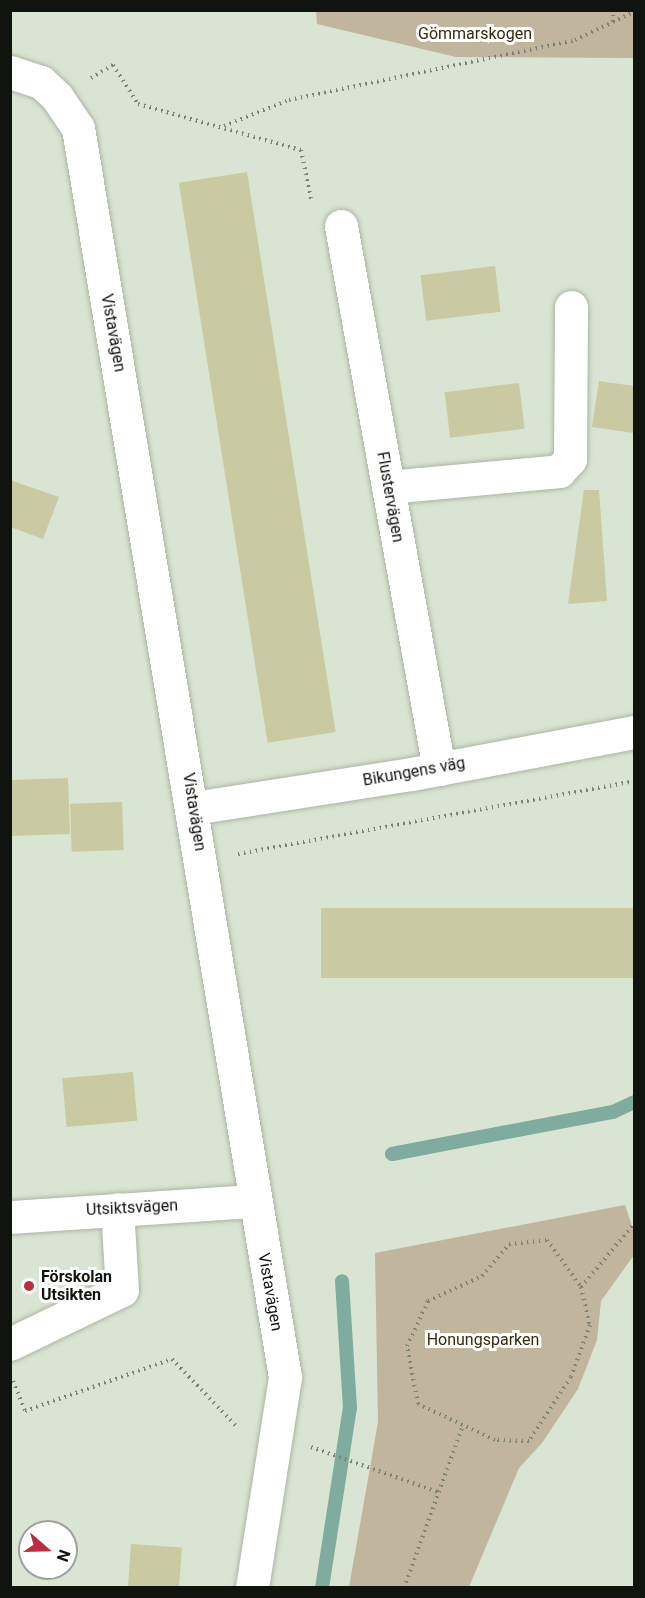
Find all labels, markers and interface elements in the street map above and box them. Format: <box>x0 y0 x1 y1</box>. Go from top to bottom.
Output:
park label: Gömmarskogen <box>418 24 532 44</box>
street label: Vistavägen <box>97 293 129 373</box>
street label: Flustervägen <box>373 450 407 544</box>
street label: Bikungens väg <box>361 754 467 790</box>
street label: Vistavägen <box>178 772 210 852</box>
street label: Utsiktsvägen <box>86 1196 178 1220</box>
street label: Vistavägen <box>254 1252 286 1332</box>
place label: Förskolan Utsikten <box>41 1267 112 1305</box>
marker: Förskolan Utsikten <box>22 1279 36 1293</box>
park label: Honungsparken <box>427 1330 539 1350</box>
north arrow <box>18 1520 78 1580</box>
text: N <box>53 1547 74 1564</box>

